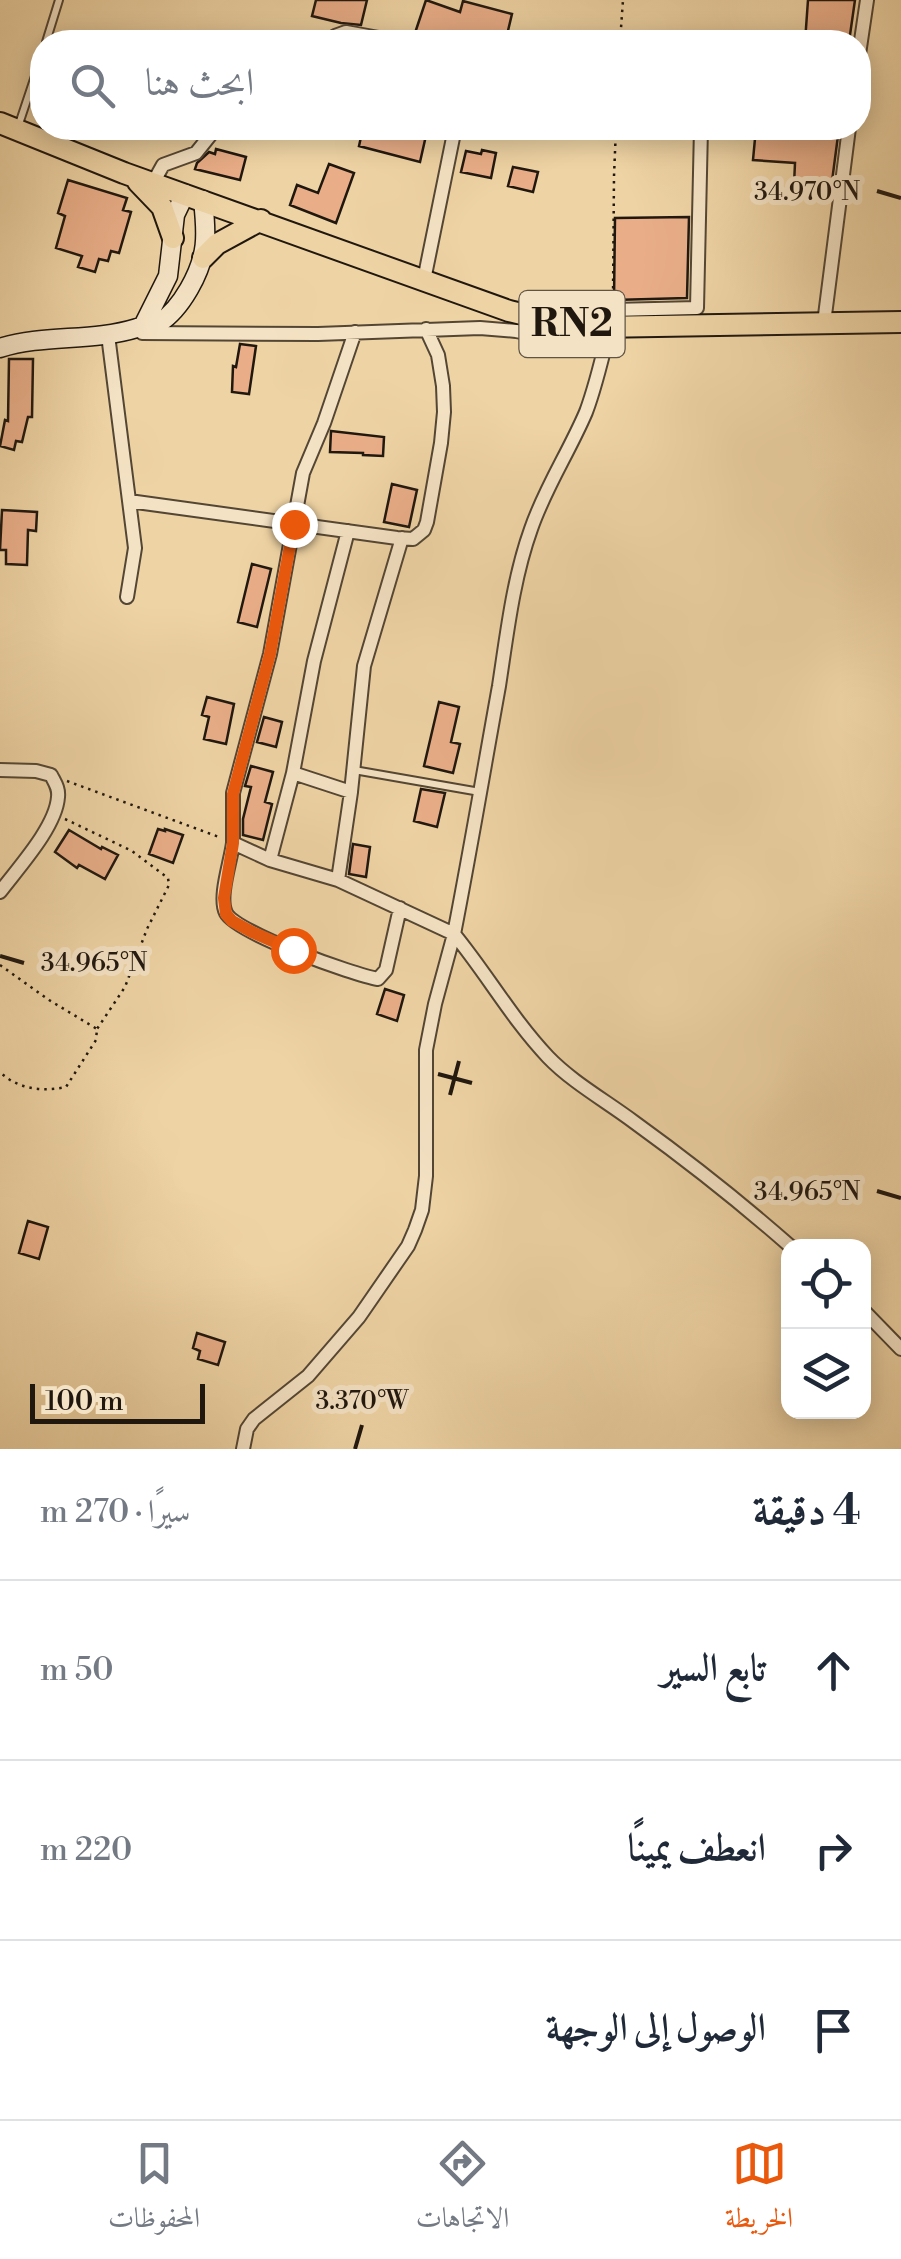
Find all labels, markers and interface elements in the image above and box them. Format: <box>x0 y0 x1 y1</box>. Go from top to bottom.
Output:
search box <box>30 30 871 140</box>
icon: search <box>65 58 120 113</box>
text: ابحث هنا <box>145 60 254 107</box>
text: 34.970°N <box>754 177 860 208</box>
road number: RN2 <box>520 291 624 357</box>
route end <box>272 502 318 548</box>
route start <box>271 928 317 974</box>
text: 34.965°N <box>41 948 148 979</box>
text: 34.965°N <box>754 1177 861 1208</box>
map controls <box>781 1239 871 1419</box>
button: locate <box>781 1239 871 1329</box>
button: layers <box>781 1329 871 1419</box>
scale bar <box>30 1379 205 1424</box>
text: 100 m <box>45 1384 124 1419</box>
text: 3.370°W <box>315 1386 410 1417</box>
text: 4 دقيقة <box>753 1485 861 1538</box>
text: سيرًا · 270 m <box>40 1492 191 1532</box>
icon: ahead <box>806 1643 861 1698</box>
text: تابع السير <box>661 1645 766 1692</box>
text: 50 m <box>40 1650 114 1690</box>
icon: right <box>806 1823 861 1878</box>
text: انعطف يمينًا <box>628 1825 766 1872</box>
text: 220 m <box>40 1830 132 1870</box>
icon: arrive <box>806 2003 861 2058</box>
text: الوصول إلى الوجهة <box>546 2005 766 2052</box>
tab: المحفوظات <box>108 2136 200 2245</box>
tab: الاتجاهات <box>416 2136 509 2245</box>
tab: الخريطة <box>725 2136 793 2245</box>

